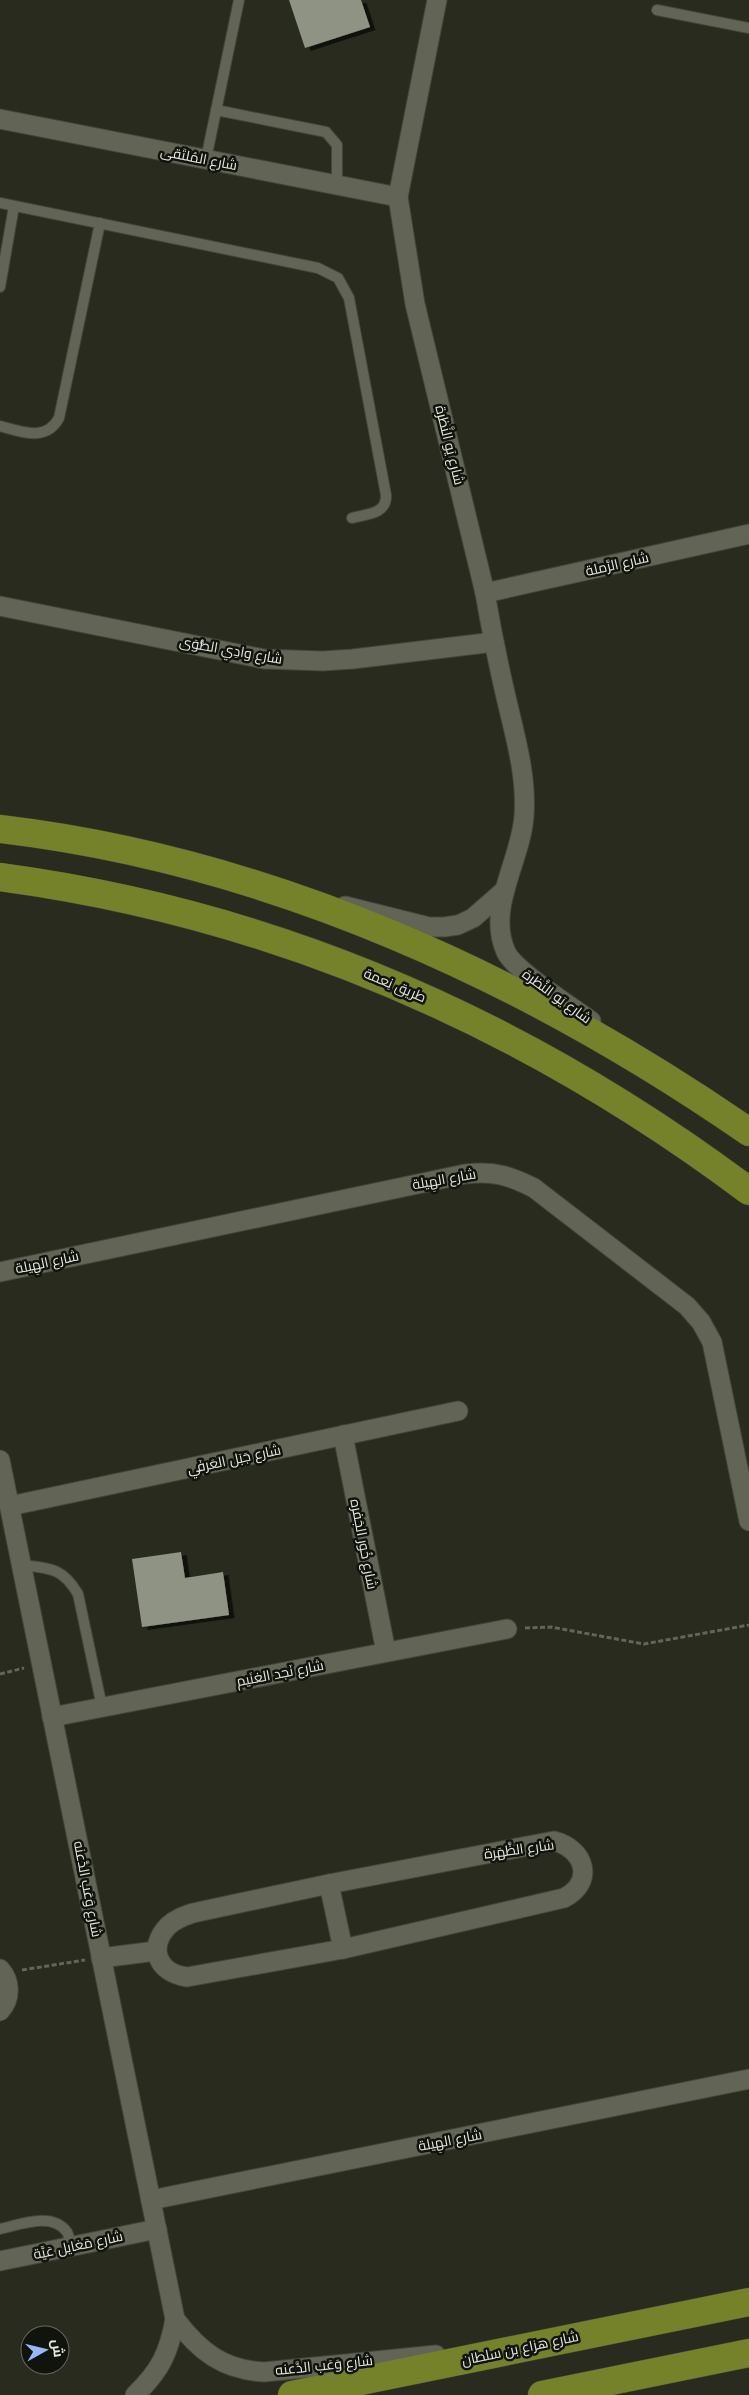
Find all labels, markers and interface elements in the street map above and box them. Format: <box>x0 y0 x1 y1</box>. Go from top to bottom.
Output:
street label: شارع المُلتَقى <box>159 143 239 174</box>
street label: شارع يَو النَّظرة <box>431 403 469 487</box>
street label: شارع الرَّملة <box>584 549 650 580</box>
street label: شارع وادِي الطُّوَى <box>178 633 284 671</box>
street label: طريق نِعمة <box>361 965 429 1006</box>
street label: شارع يَو النَّظرة <box>519 965 595 1027</box>
street label: شارع الهِيلة <box>411 1166 478 1195</box>
street label: شارع الهِيلة <box>14 1247 81 1279</box>
street label: شارع جَبَل العَرفَي <box>186 1441 283 1481</box>
street label: شارع خُور الجَفره <box>346 1497 381 1591</box>
street label: شارع نَجد الغنَيم <box>235 1657 325 1691</box>
street label: شارع الظَّهَرة <box>483 1835 555 1863</box>
street label: شارع وَعَب الدَّعنه <box>70 1839 105 1939</box>
street label: شارع الهِيلة <box>417 2126 484 2157</box>
street label: شارع مَغايل عَيَّة <box>32 2228 124 2263</box>
north arrow <box>20 2325 70 2375</box>
street label: شارع هزاع بن سلطان <box>460 2328 580 2369</box>
text: ش <box>48 2338 67 2358</box>
street label: شارع وَعَب الدَّعنه <box>275 2352 374 2379</box>

